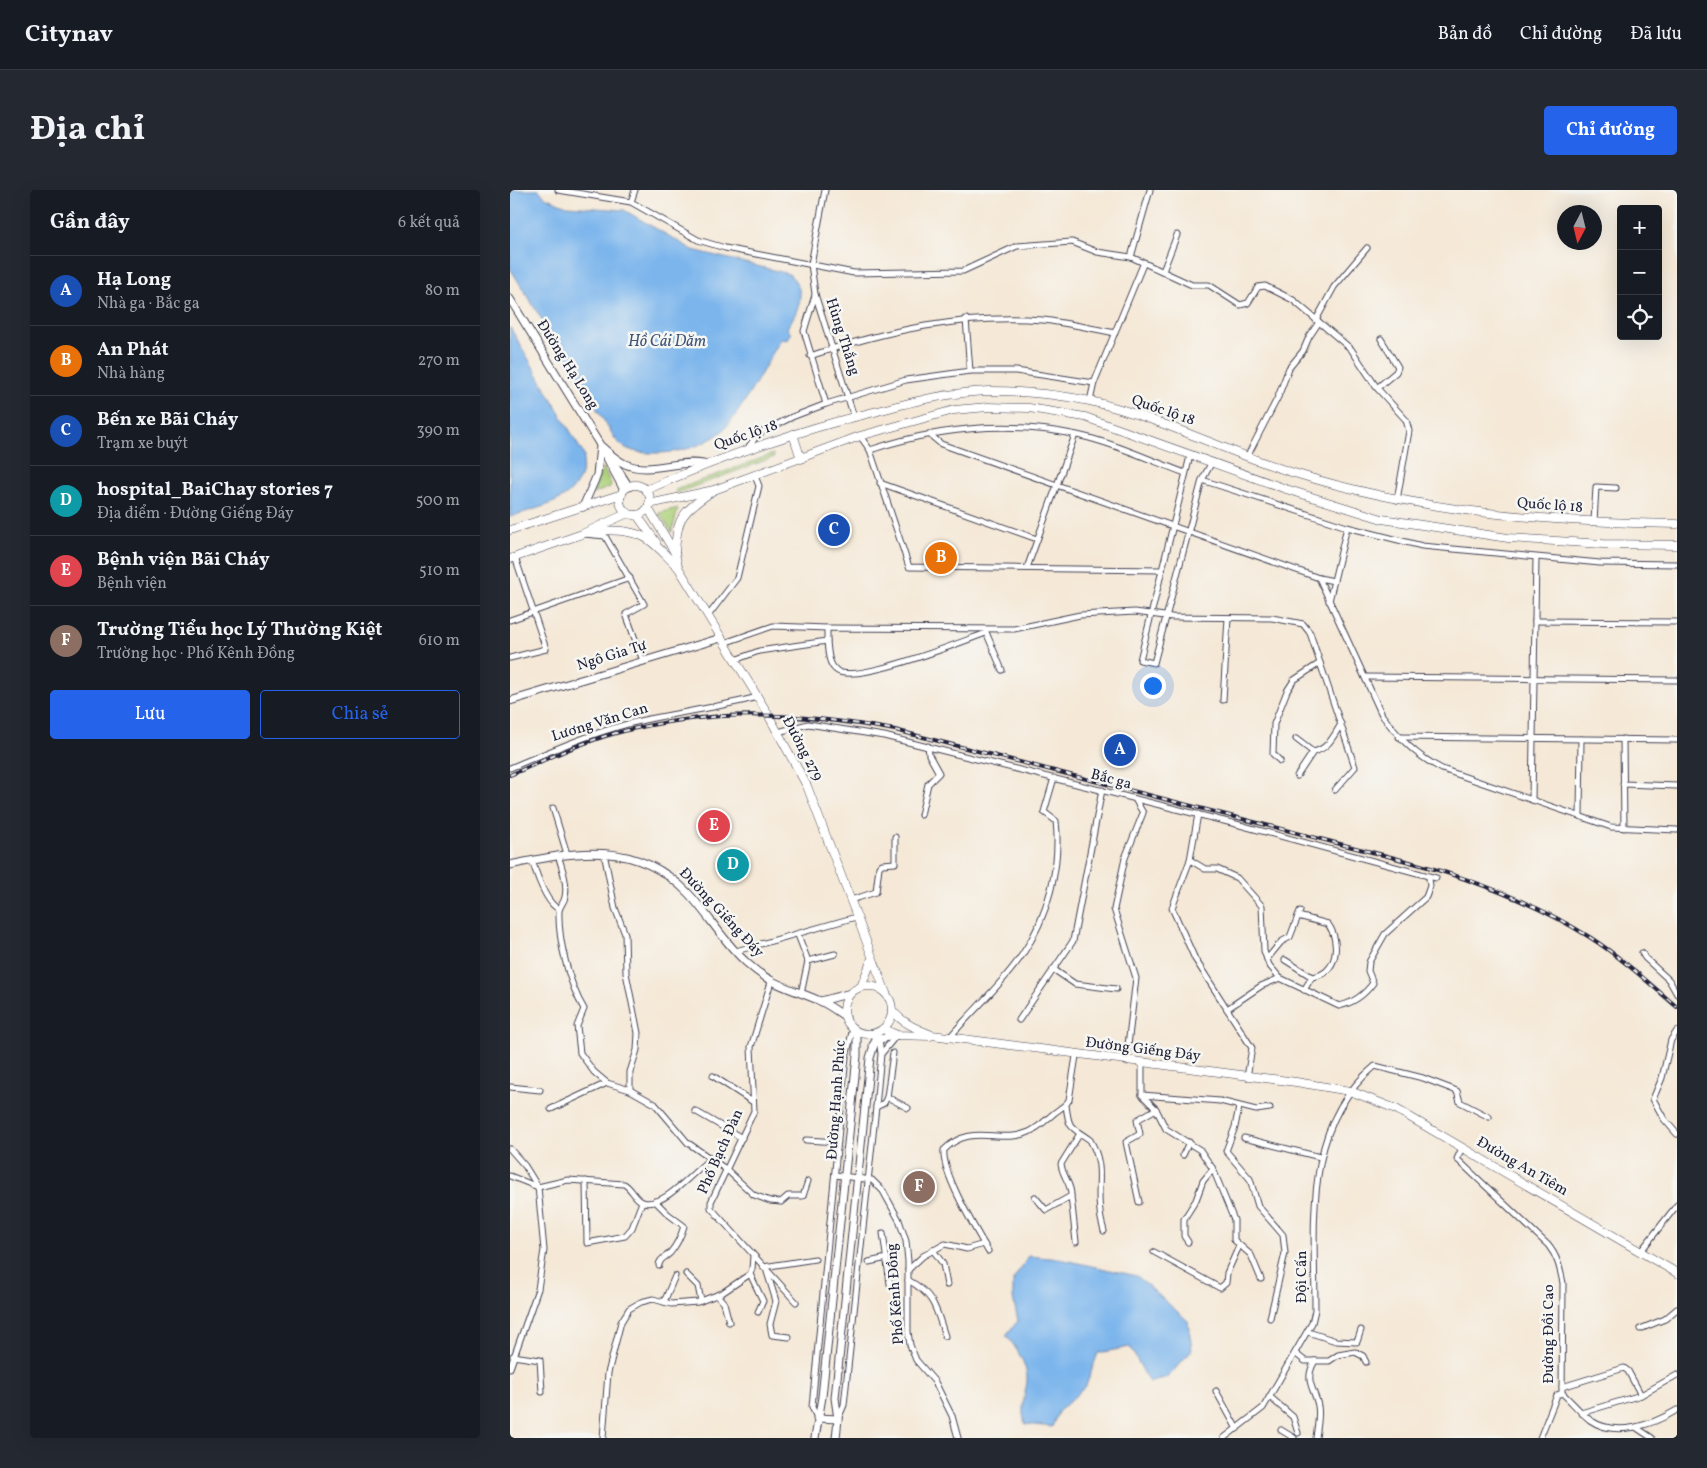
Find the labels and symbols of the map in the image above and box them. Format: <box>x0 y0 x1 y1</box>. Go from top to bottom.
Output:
north arrow <box>1557 205 1602 250</box>
street label: Hùng Thắng <box>820 296 865 379</box>
street label: Đường Hạ Long <box>531 316 603 414</box>
water label: Hồ Cái Dăm <box>628 331 706 353</box>
street label: Quốc lộ 18 <box>1128 390 1198 432</box>
street label: Quốc lộ 18 <box>711 415 781 457</box>
street label: Quốc lộ 18 <box>1516 493 1584 519</box>
pin: C <box>818 511 850 549</box>
pin: B <box>925 539 957 577</box>
street label: Ngô Gia Tự <box>574 635 650 677</box>
your location <box>1140 673 1166 699</box>
street label: Lương Văn Can <box>549 698 651 748</box>
street label: Đường 279 <box>776 713 828 785</box>
pin: A <box>1104 731 1136 769</box>
street label: Bắc ga <box>1088 764 1134 796</box>
pin: E <box>698 807 730 845</box>
pin: D <box>717 846 749 884</box>
street label: Đường Giếng Đáy <box>674 863 768 963</box>
street label: Đường Giếng Đáy <box>1084 1033 1202 1067</box>
street label: Đường Hạnh Phúc <box>822 1039 852 1161</box>
street label: Phố Bạch Đàn <box>693 1106 749 1198</box>
street label: Đường An Tiêm <box>1472 1132 1572 1202</box>
pin: F <box>903 1168 935 1206</box>
street label: Phố Kênh Đồng <box>882 1242 910 1345</box>
street label: Đội Cấn <box>1292 1251 1313 1303</box>
street label: Đường Đồi Cao <box>1539 1284 1560 1384</box>

